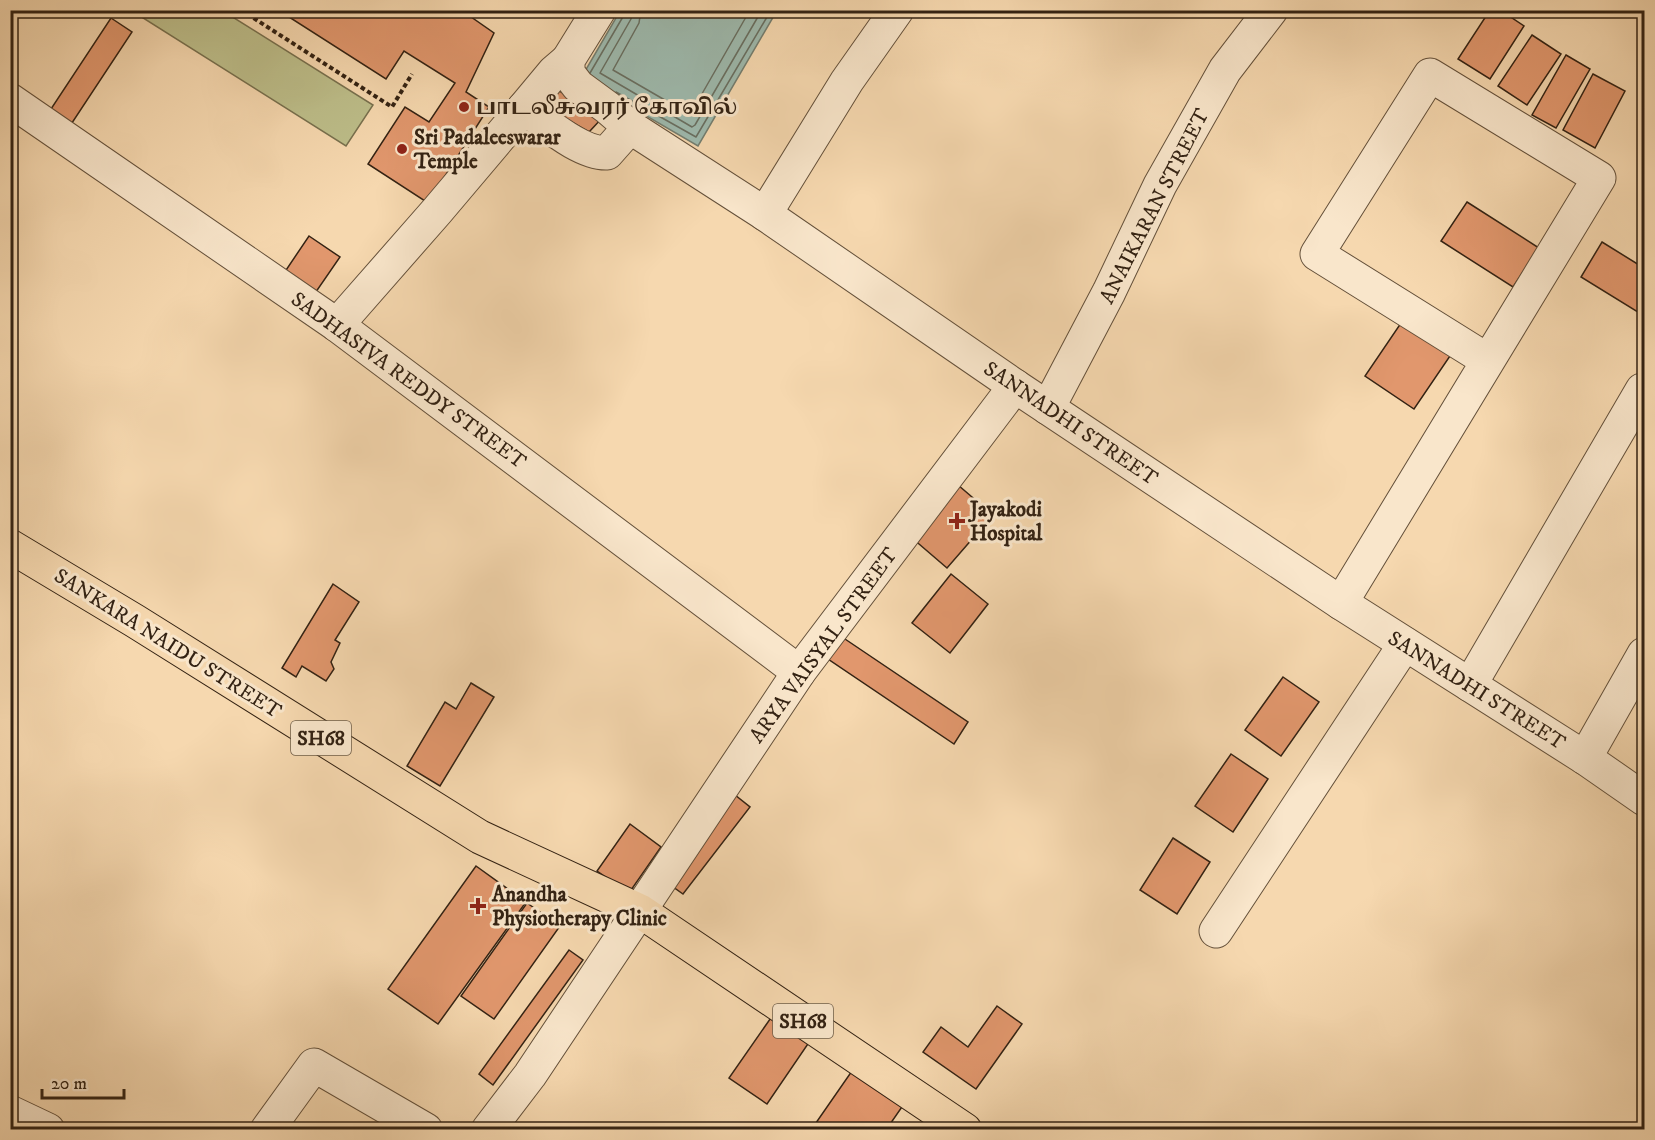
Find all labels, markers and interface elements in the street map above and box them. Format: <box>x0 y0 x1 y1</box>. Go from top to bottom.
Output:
place label: பாடலீசுவரர் கோவில் <box>476 93 737 121</box>
marker: பாடலீசுவரர் கோவில் <box>457 100 471 114</box>
street label: ANAIKARAN STREET <box>1094 104 1216 309</box>
place label: Sri Padaleeswarar Temple <box>413 125 562 175</box>
marker: Sri Padaleeswarar Temple <box>395 142 409 156</box>
street label: SADHASIVA REDDY STREET <box>286 287 531 475</box>
street label: SANNADHI STREET <box>978 356 1163 492</box>
place label: Jayakodi Hospital <box>968 497 1043 547</box>
marker: Jayakodi Hospital <box>948 512 966 530</box>
street label: ARYA VAISYAL STREET <box>744 543 904 748</box>
street label: SANKARA NAIDU STREET <box>49 563 286 725</box>
street label: SANNADHI STREET <box>1383 626 1570 756</box>
road number: SH68 <box>291 721 351 755</box>
place label: Anandha Physiotherapy Clinic <box>491 882 667 932</box>
marker: Anandha Physiotherapy Clinic <box>469 897 487 915</box>
road number: SH68 <box>773 1004 833 1038</box>
scale bar <box>42 1062 124 1100</box>
text: 20 m <box>51 1073 87 1095</box>

